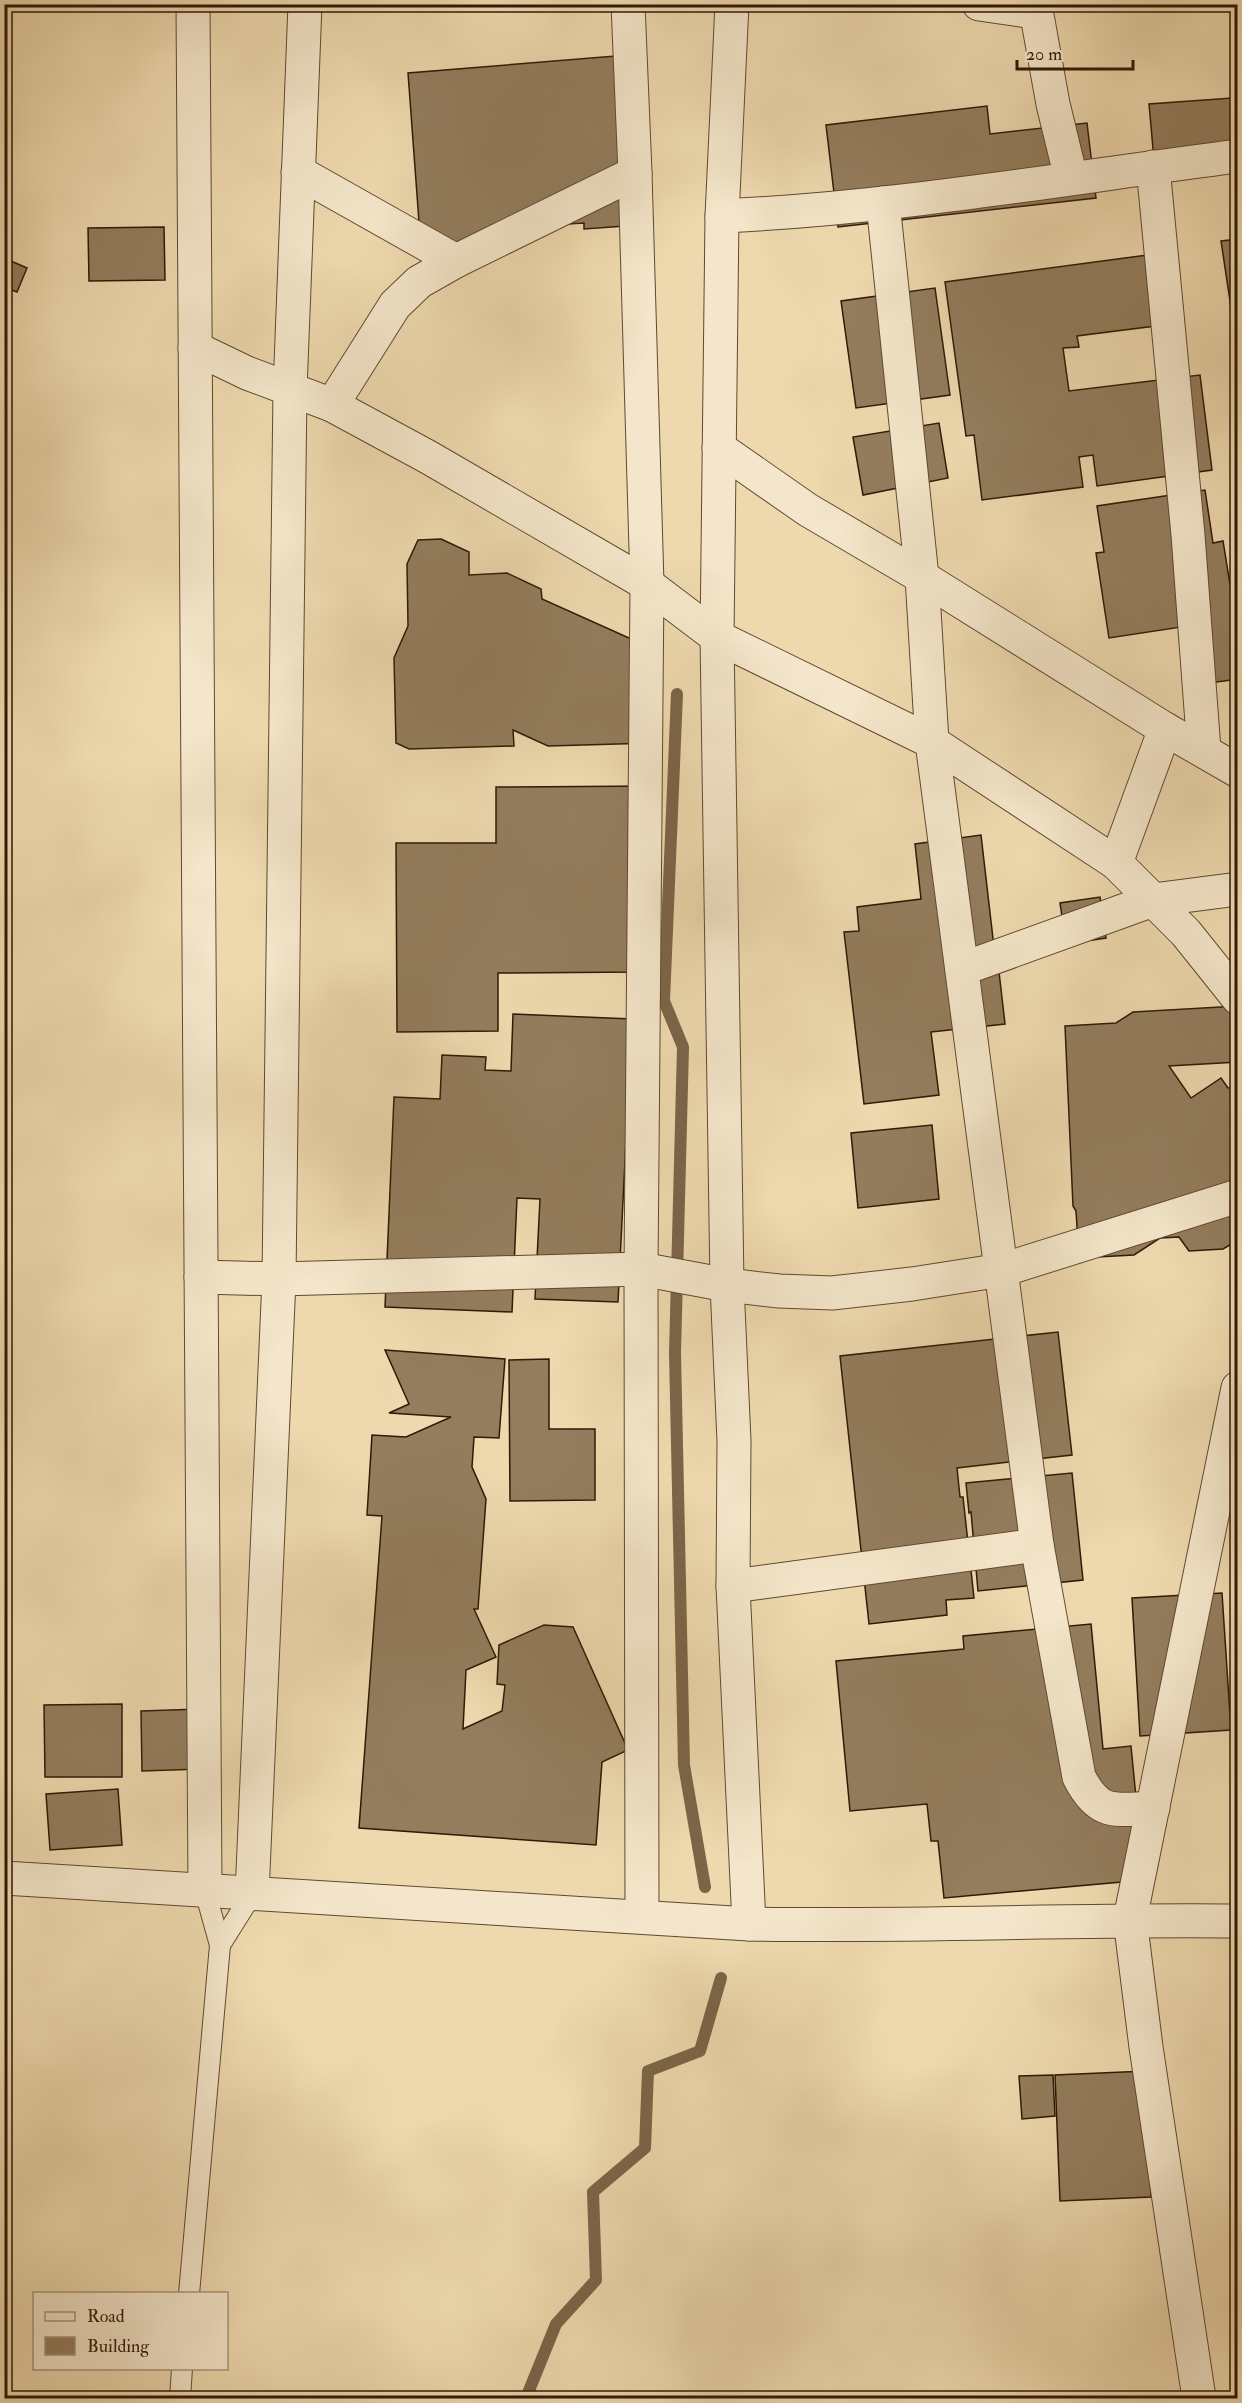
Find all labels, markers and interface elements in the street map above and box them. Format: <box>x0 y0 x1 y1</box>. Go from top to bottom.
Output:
scale bar <box>1017 33 1132 71</box>
text: 20 m <box>1026 43 1062 66</box>
legend <box>33 2292 228 2370</box>
text: Road <box>87 2305 125 2328</box>
text: Building <box>87 2335 150 2358</box>

